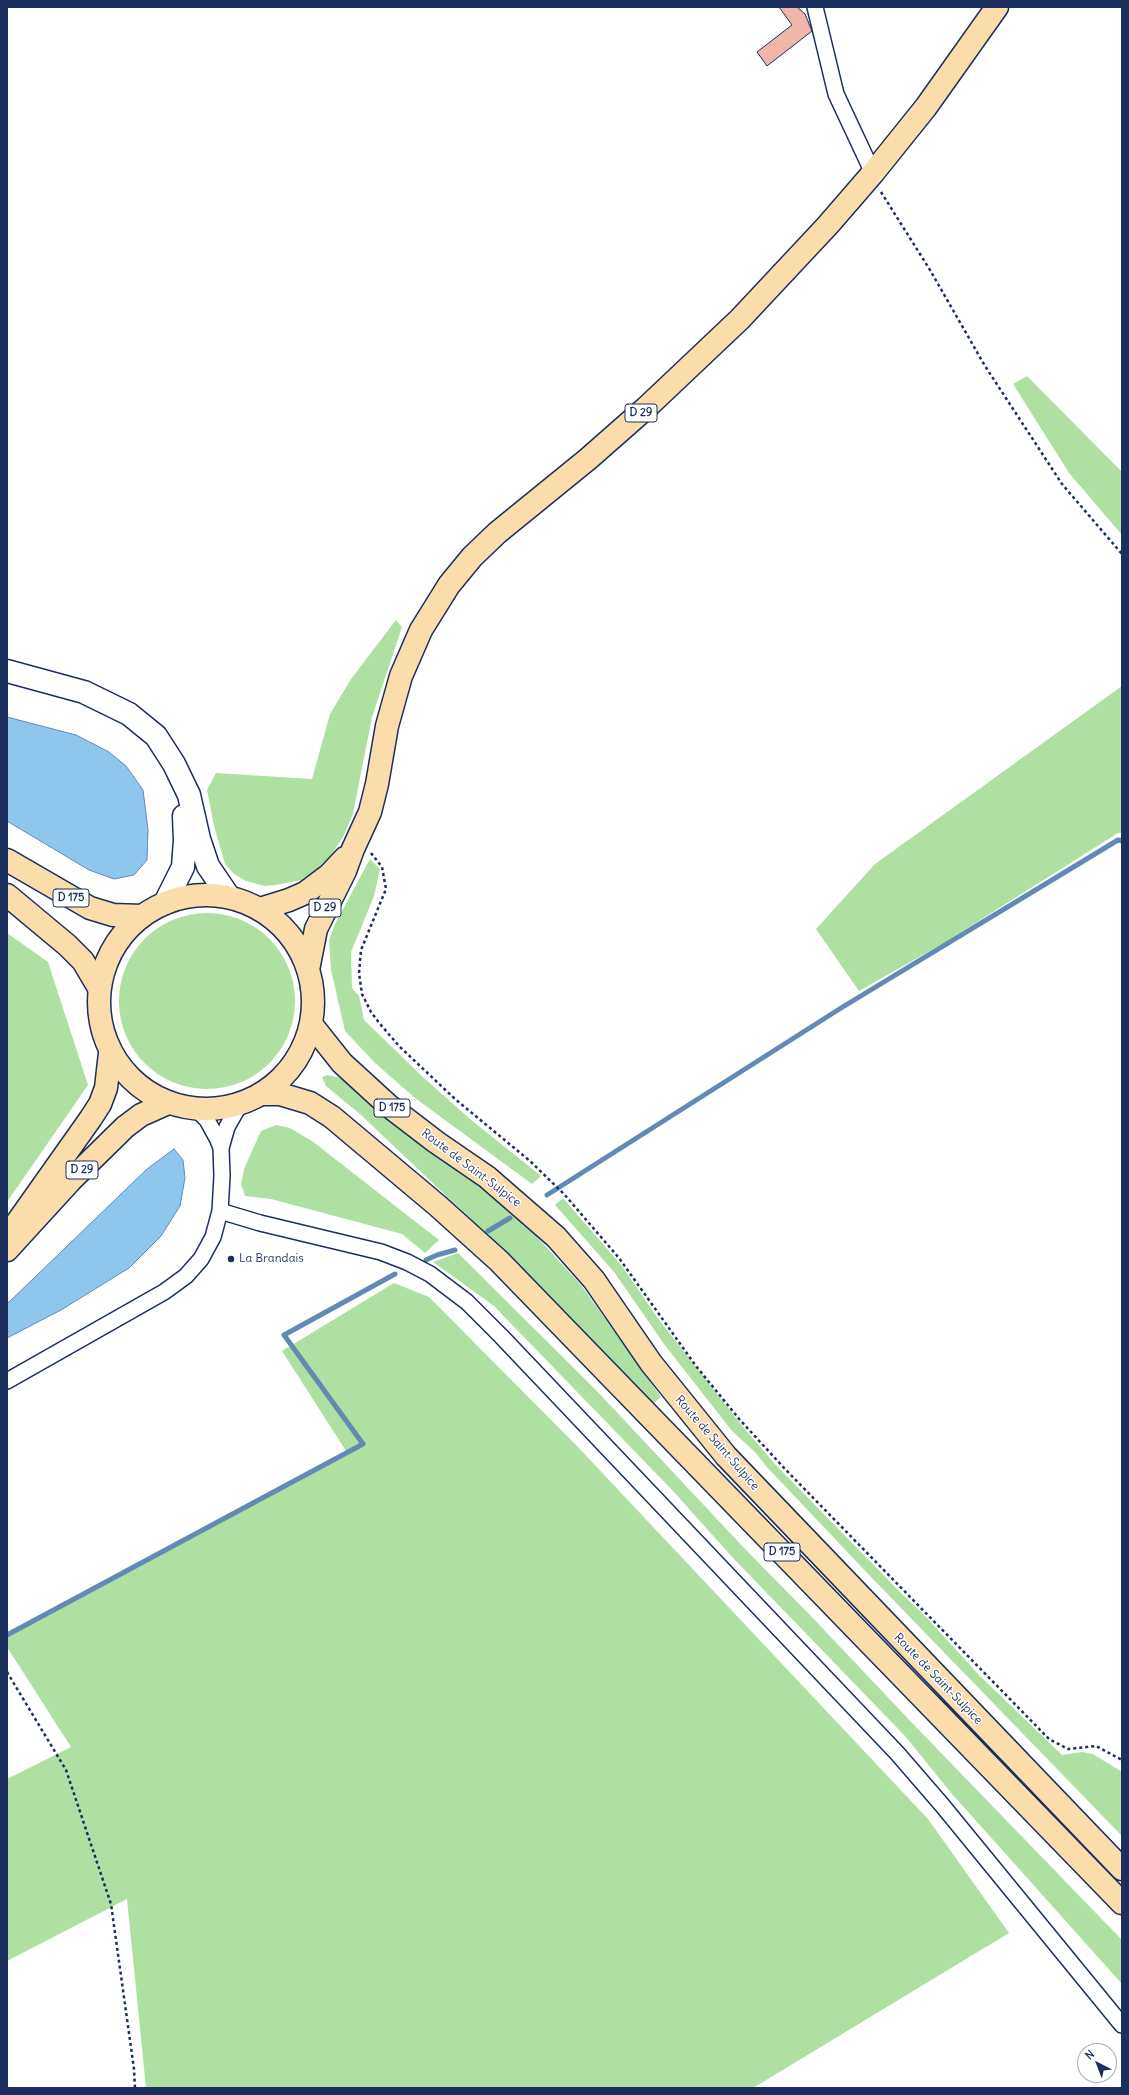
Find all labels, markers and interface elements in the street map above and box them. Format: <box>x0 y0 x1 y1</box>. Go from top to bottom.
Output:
road number: D 29 <box>625 404 657 422</box>
road number: D 175 <box>53 889 89 907</box>
road number: D 29 <box>309 899 341 917</box>
road number: D 175 <box>374 1099 410 1117</box>
street label: Route de Saint-Sulpice <box>418 1126 524 1210</box>
road number: D 29 <box>66 1161 98 1179</box>
place label: La Brandais <box>239 1252 304 1266</box>
marker: La Brandais <box>226 1254 236 1264</box>
street label: Route de Saint-Sulpice <box>672 1393 762 1493</box>
road number: D 175 <box>764 1543 800 1561</box>
street label: Route de Saint-Sulpice <box>891 1631 985 1727</box>
north arrow <box>1077 2043 1117 2083</box>
text: N <box>1082 2047 1097 2063</box>

